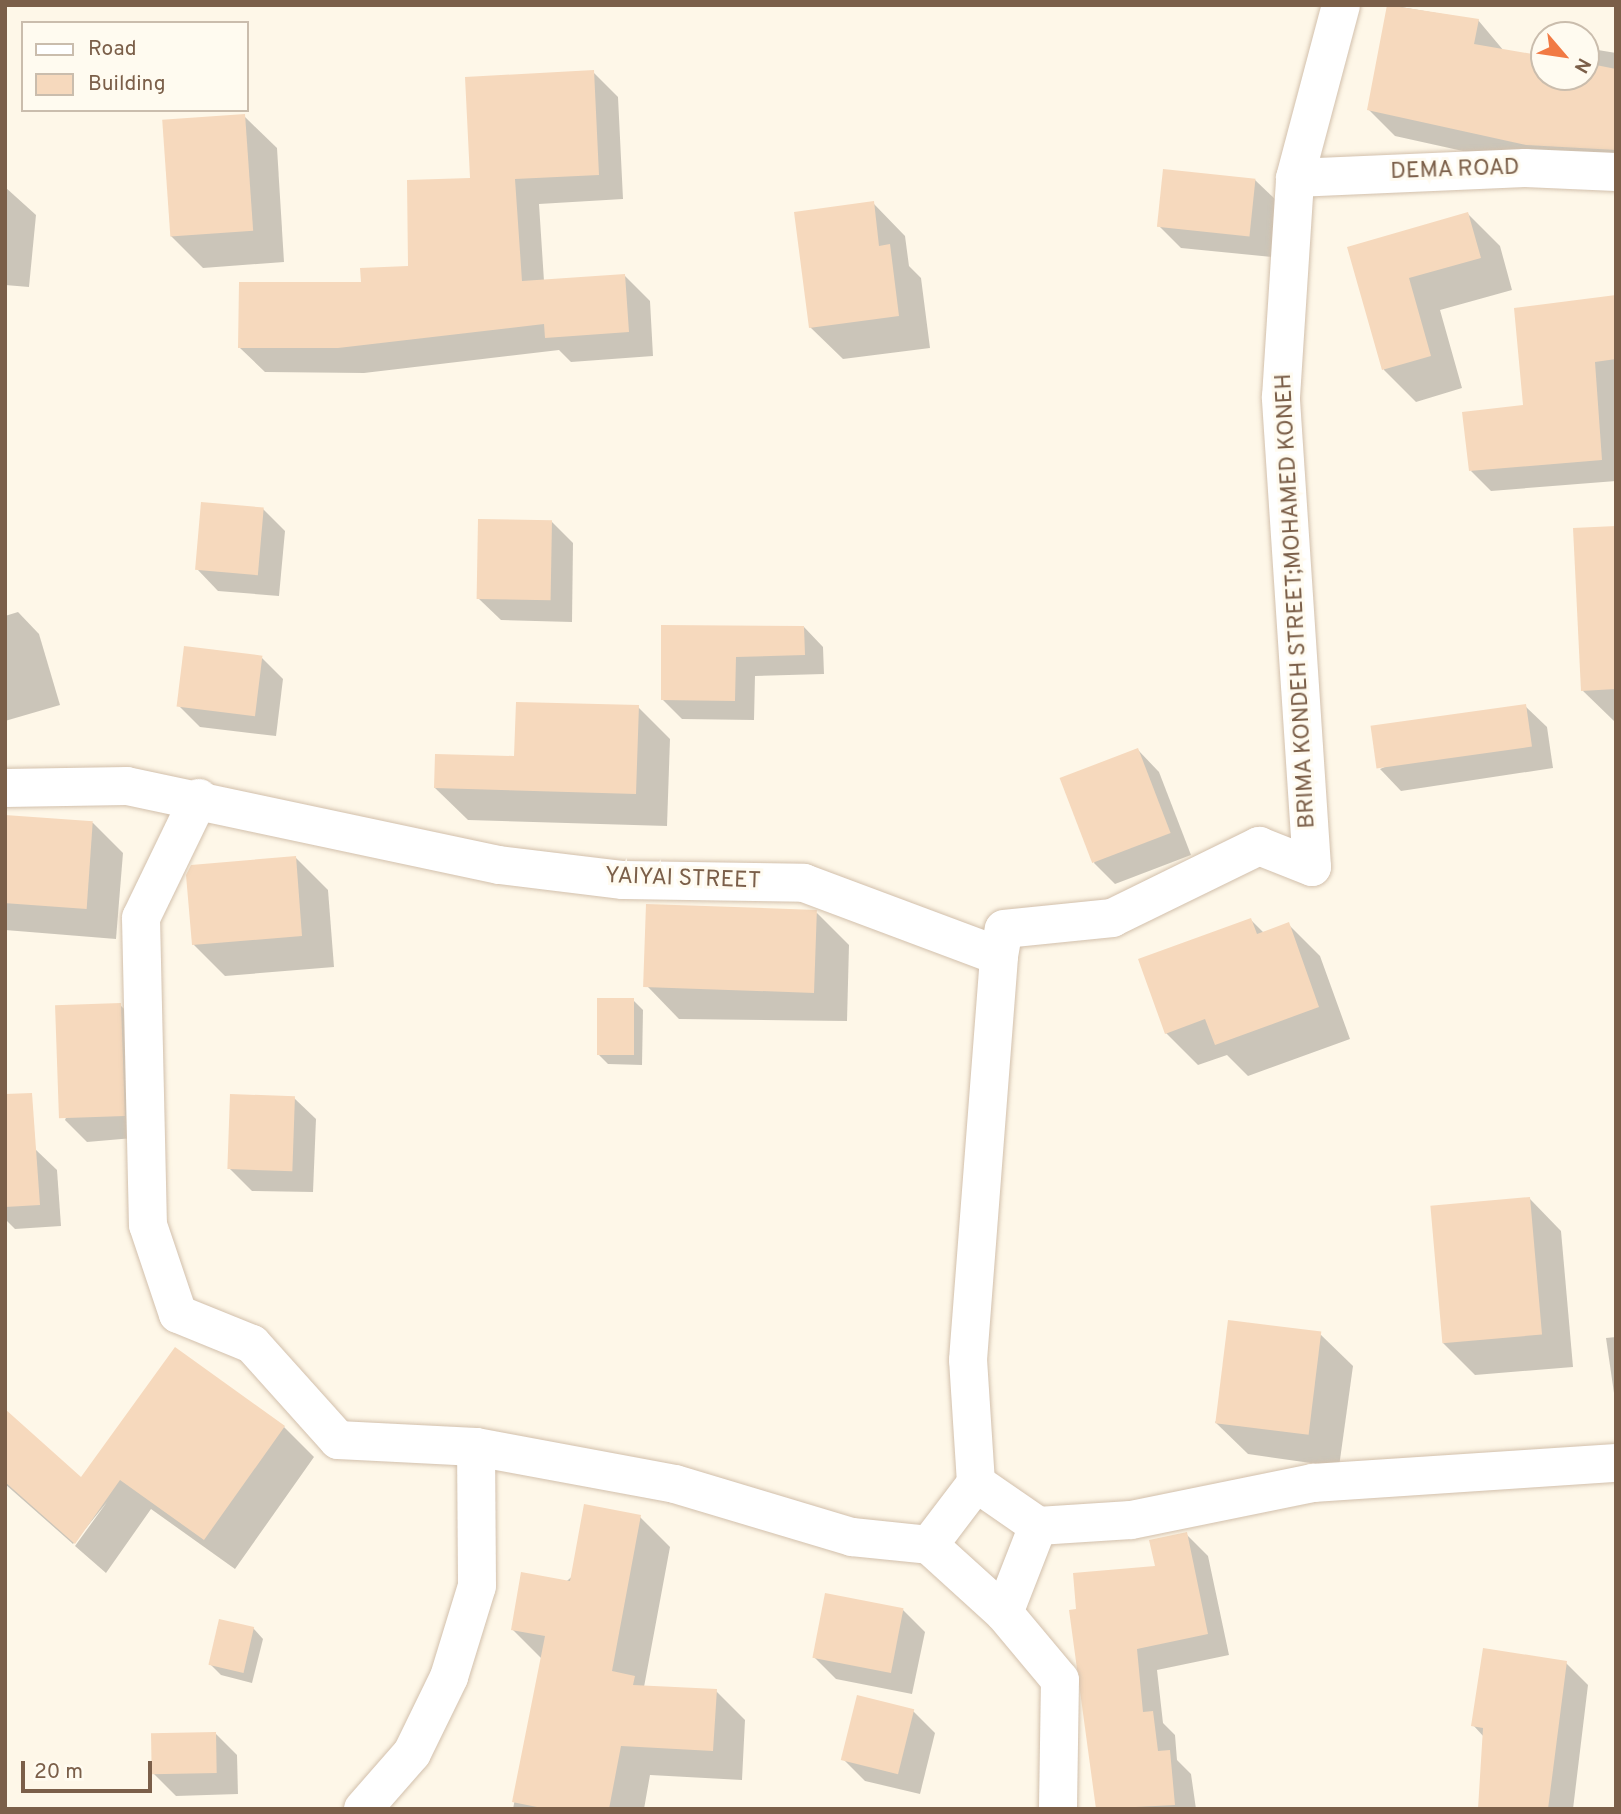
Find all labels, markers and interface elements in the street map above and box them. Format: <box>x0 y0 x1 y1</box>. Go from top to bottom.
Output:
legend <box>21 21 248 112</box>
north arrow <box>1530 21 1600 91</box>
text: Road <box>88 36 137 63</box>
text: N <box>1568 53 1595 77</box>
text: Building <box>88 71 166 98</box>
street label: DEMA ROAD <box>1389 155 1521 187</box>
street label: BRIMA KONDEH STREET;MOHAMED KONEH <box>1271 372 1323 830</box>
street label: YAIYAI STREET <box>604 863 762 897</box>
scale bar <box>24 1748 156 1792</box>
text: 20 m <box>34 1759 83 1786</box>

